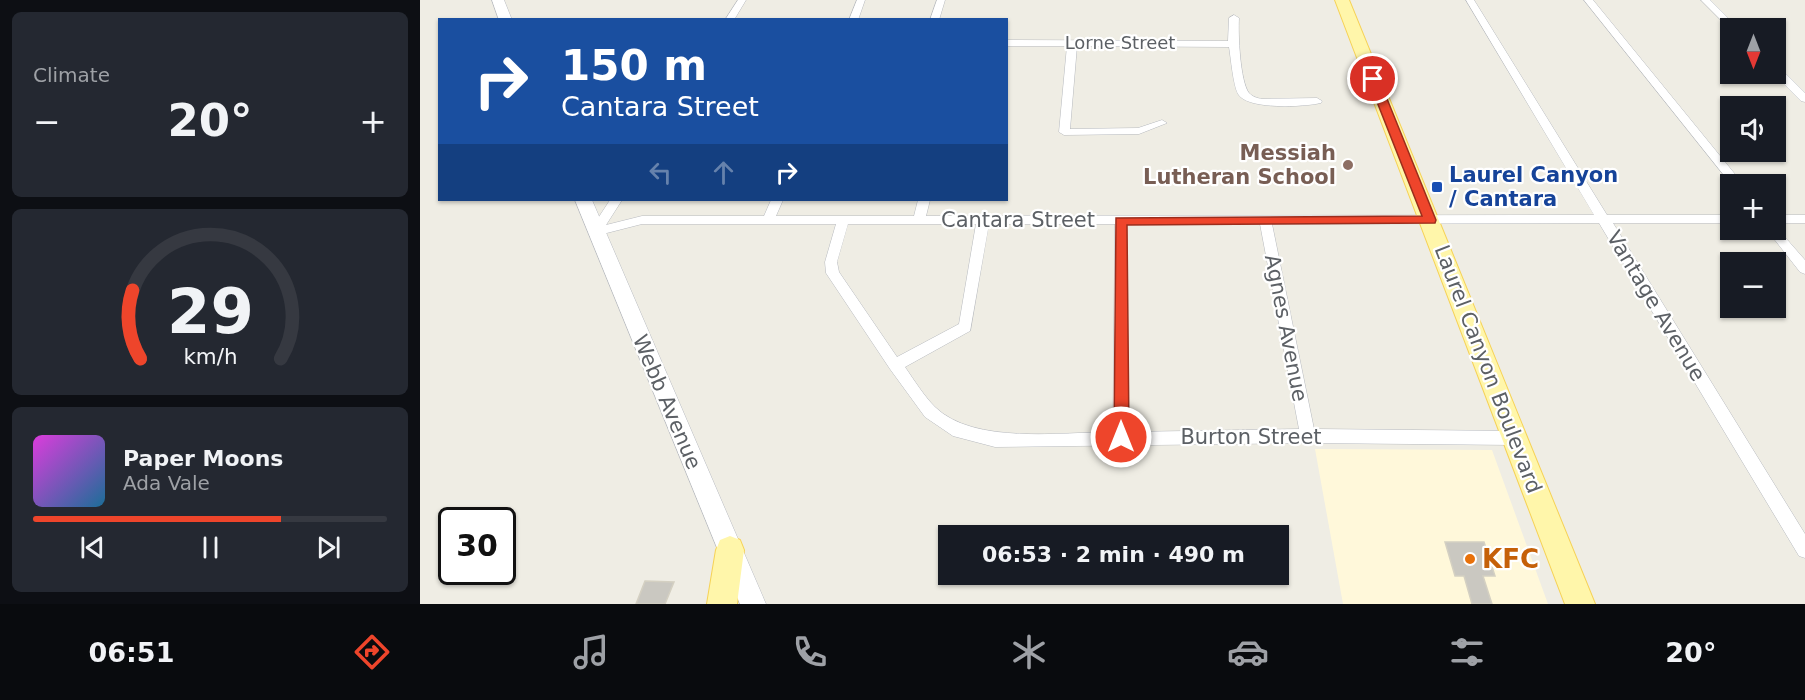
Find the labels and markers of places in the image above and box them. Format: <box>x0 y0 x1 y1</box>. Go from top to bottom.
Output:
pin <box>1347 53 1398 104</box>
place label: Messiah Lutheran School <box>1143 141 1336 189</box>
marker: Messiah Lutheran School <box>1341 158 1355 172</box>
place label: Laurel Canyon / Cantara <box>1449 163 1618 211</box>
marker: Laurel Canyon / Cantara <box>1430 180 1444 194</box>
place label: KFC <box>1482 544 1539 574</box>
marker: KFC <box>1463 552 1477 566</box>

